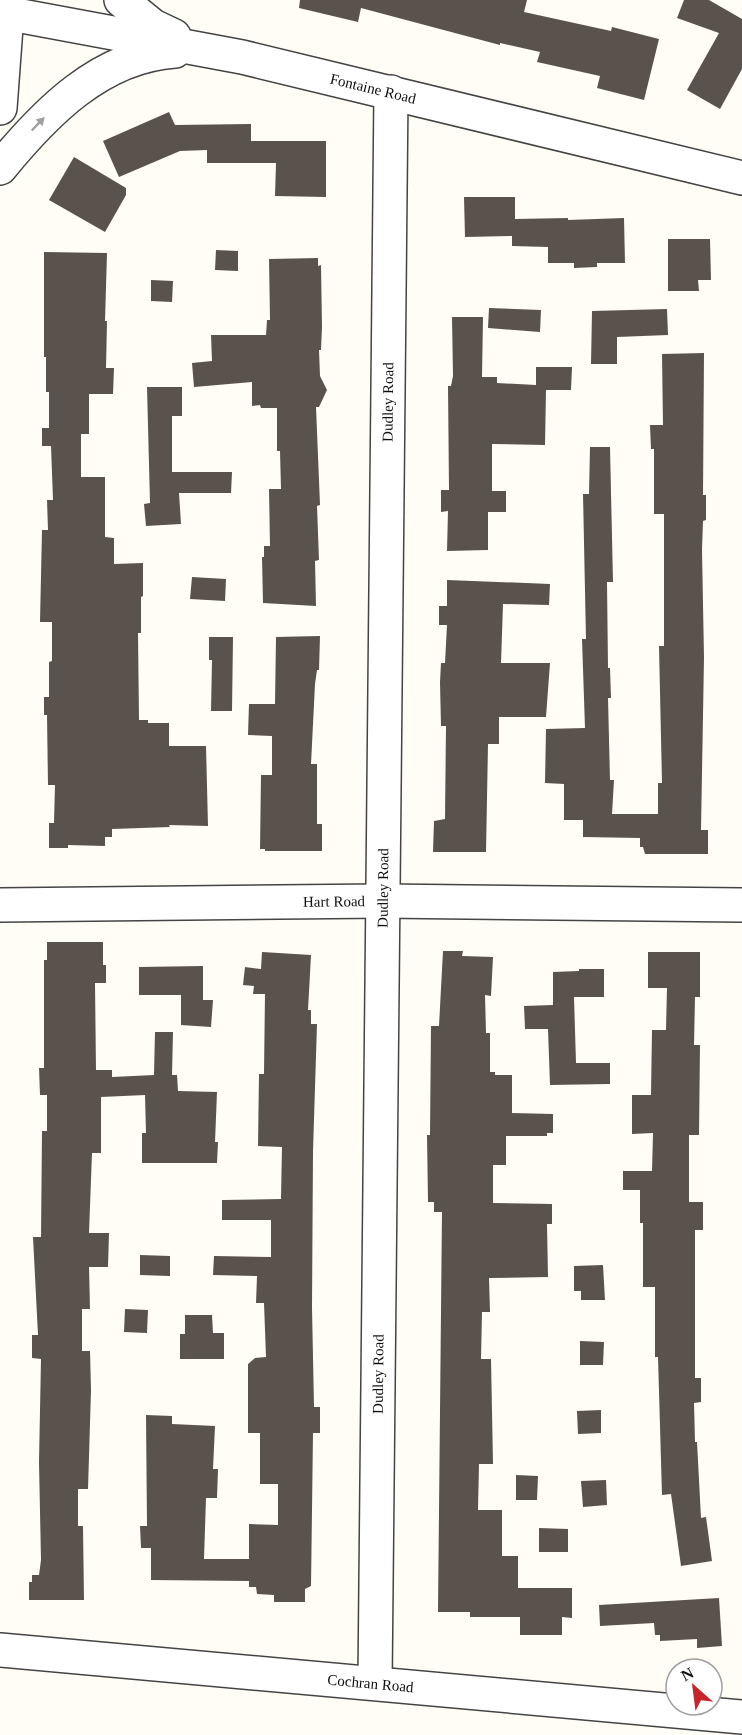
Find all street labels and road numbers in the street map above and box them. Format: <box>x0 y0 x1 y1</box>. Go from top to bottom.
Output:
street label: Fontaine Road <box>328 71 418 107</box>
street label: Dudley Road <box>379 362 396 442</box>
street label: Dudley Road <box>375 848 391 928</box>
street label: Hart Road <box>303 893 366 910</box>
street label: Dudley Road <box>370 1334 387 1414</box>
street label: Cochran Road <box>327 1672 415 1695</box>

